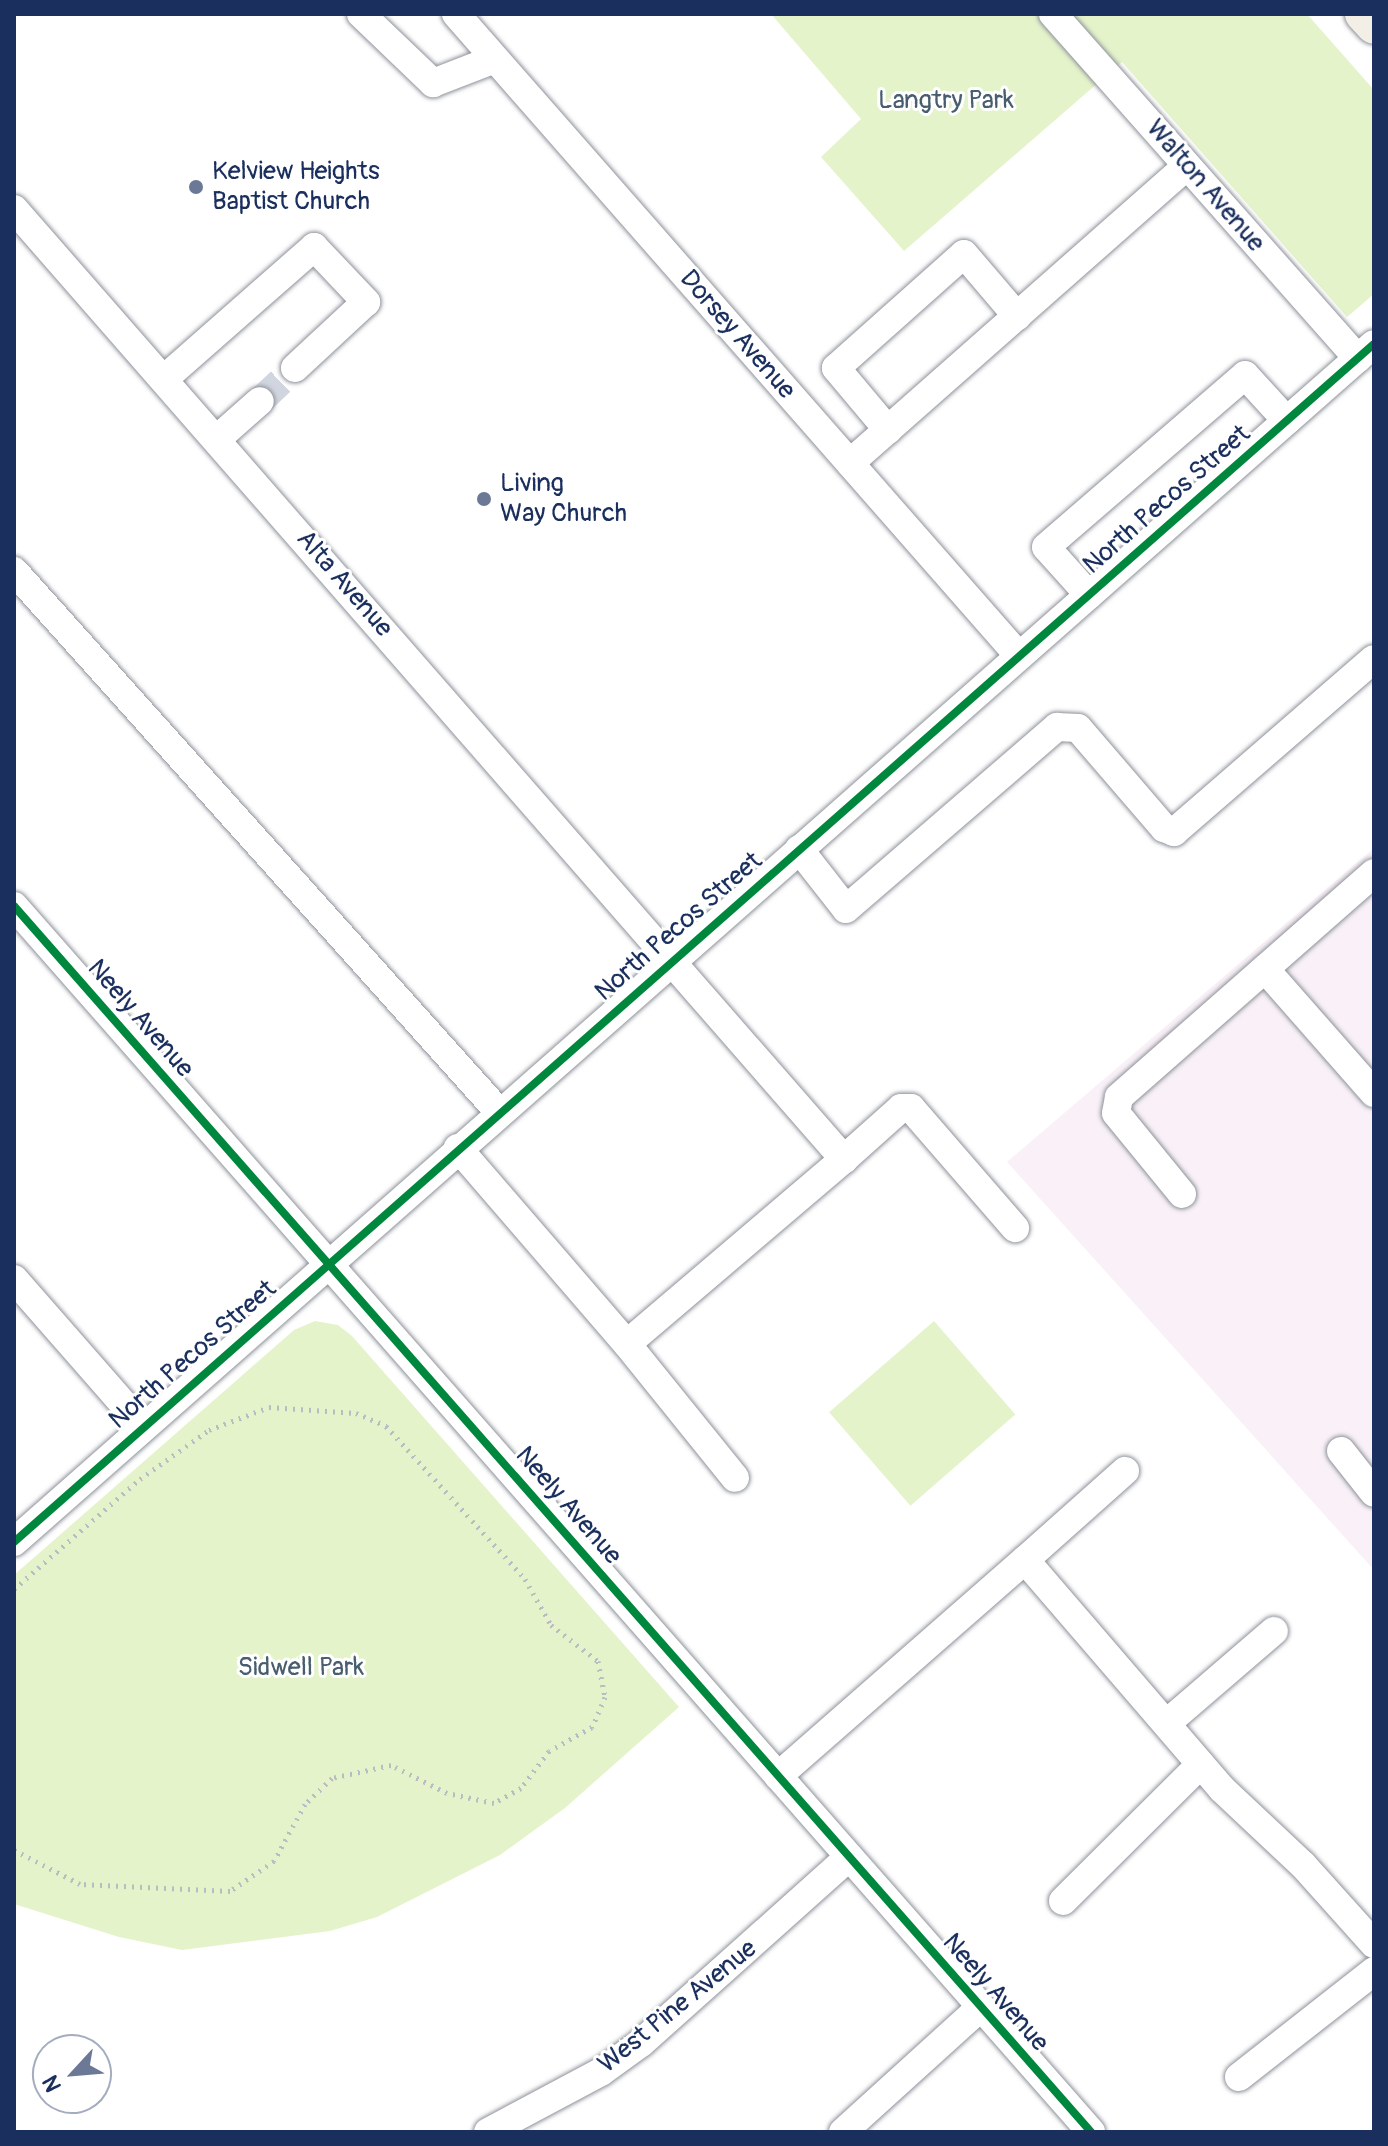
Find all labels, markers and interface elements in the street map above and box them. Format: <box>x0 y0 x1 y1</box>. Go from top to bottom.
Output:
park label: Langtry Park <box>878 85 1014 117</box>
street label: Walton Avenue <box>1139 114 1271 258</box>
place label: Kelview Heights Baptist Church <box>212 156 380 218</box>
marker: Kelview Heights Baptist Church <box>187 178 205 196</box>
street label: Dorsey Avenue <box>673 264 801 406</box>
street label: North Pecos Street <box>1077 419 1257 581</box>
place label: Living Way Church <box>500 468 627 530</box>
marker: Living Way Church <box>475 490 493 508</box>
street label: Alta Avenue <box>289 524 399 644</box>
street label: North Pecos Street <box>589 846 769 1008</box>
street label: Neely Avenue <box>80 954 200 1084</box>
street label: North Pecos Street <box>103 1274 283 1436</box>
street label: Neely Avenue <box>508 1441 628 1571</box>
park label: Sidwell Park <box>238 1652 364 1684</box>
street label: Neely Avenue <box>935 1928 1055 2058</box>
street label: West Pine Avenue <box>593 1934 763 2080</box>
north arrow <box>32 2034 112 2114</box>
text: N <box>36 2071 68 2096</box>

